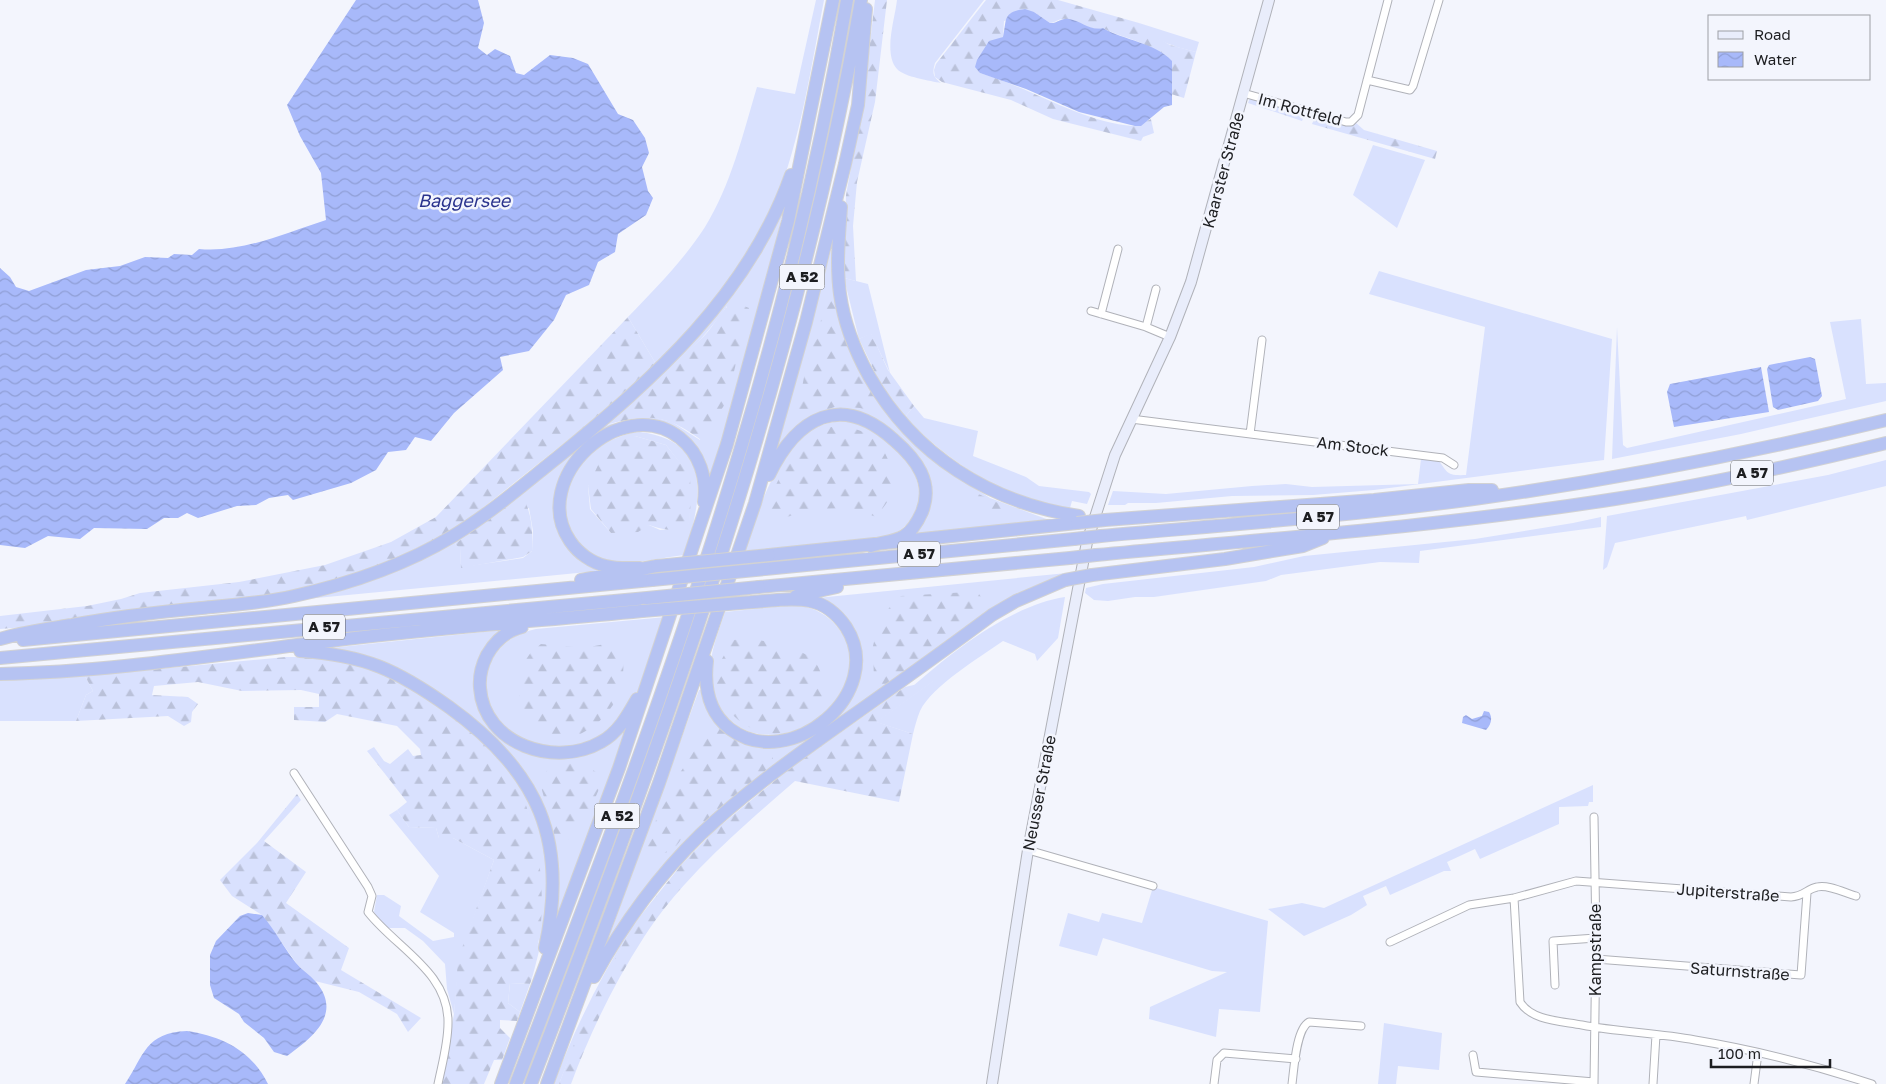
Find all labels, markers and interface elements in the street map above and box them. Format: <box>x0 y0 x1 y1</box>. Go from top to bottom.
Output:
legend <box>1708 15 1871 80</box>
text: Road <box>1754 25 1791 43</box>
text: Water <box>1754 50 1797 68</box>
street label: Im Rottfeld <box>1256 88 1344 130</box>
street label: Kaarster Straße <box>1198 110 1248 230</box>
water label: Baggersee <box>418 189 512 211</box>
road number: A 52 <box>780 264 824 290</box>
street label: Am Stock <box>1316 432 1390 460</box>
road number: A 57 <box>1731 460 1773 486</box>
road number: A 57 <box>1297 504 1339 530</box>
road number: A 57 <box>898 542 940 566</box>
road number: A 57 <box>303 614 345 640</box>
street label: Neusser Straße <box>1018 733 1060 853</box>
road number: A 52 <box>594 804 640 828</box>
street label: Jupiterstraße <box>1676 878 1780 906</box>
street label: Kampstraße <box>1585 904 1605 996</box>
street label: Saturnstraße <box>1690 958 1790 984</box>
scale bar <box>1711 1036 1830 1068</box>
text: 100 m <box>1718 1044 1761 1062</box>

